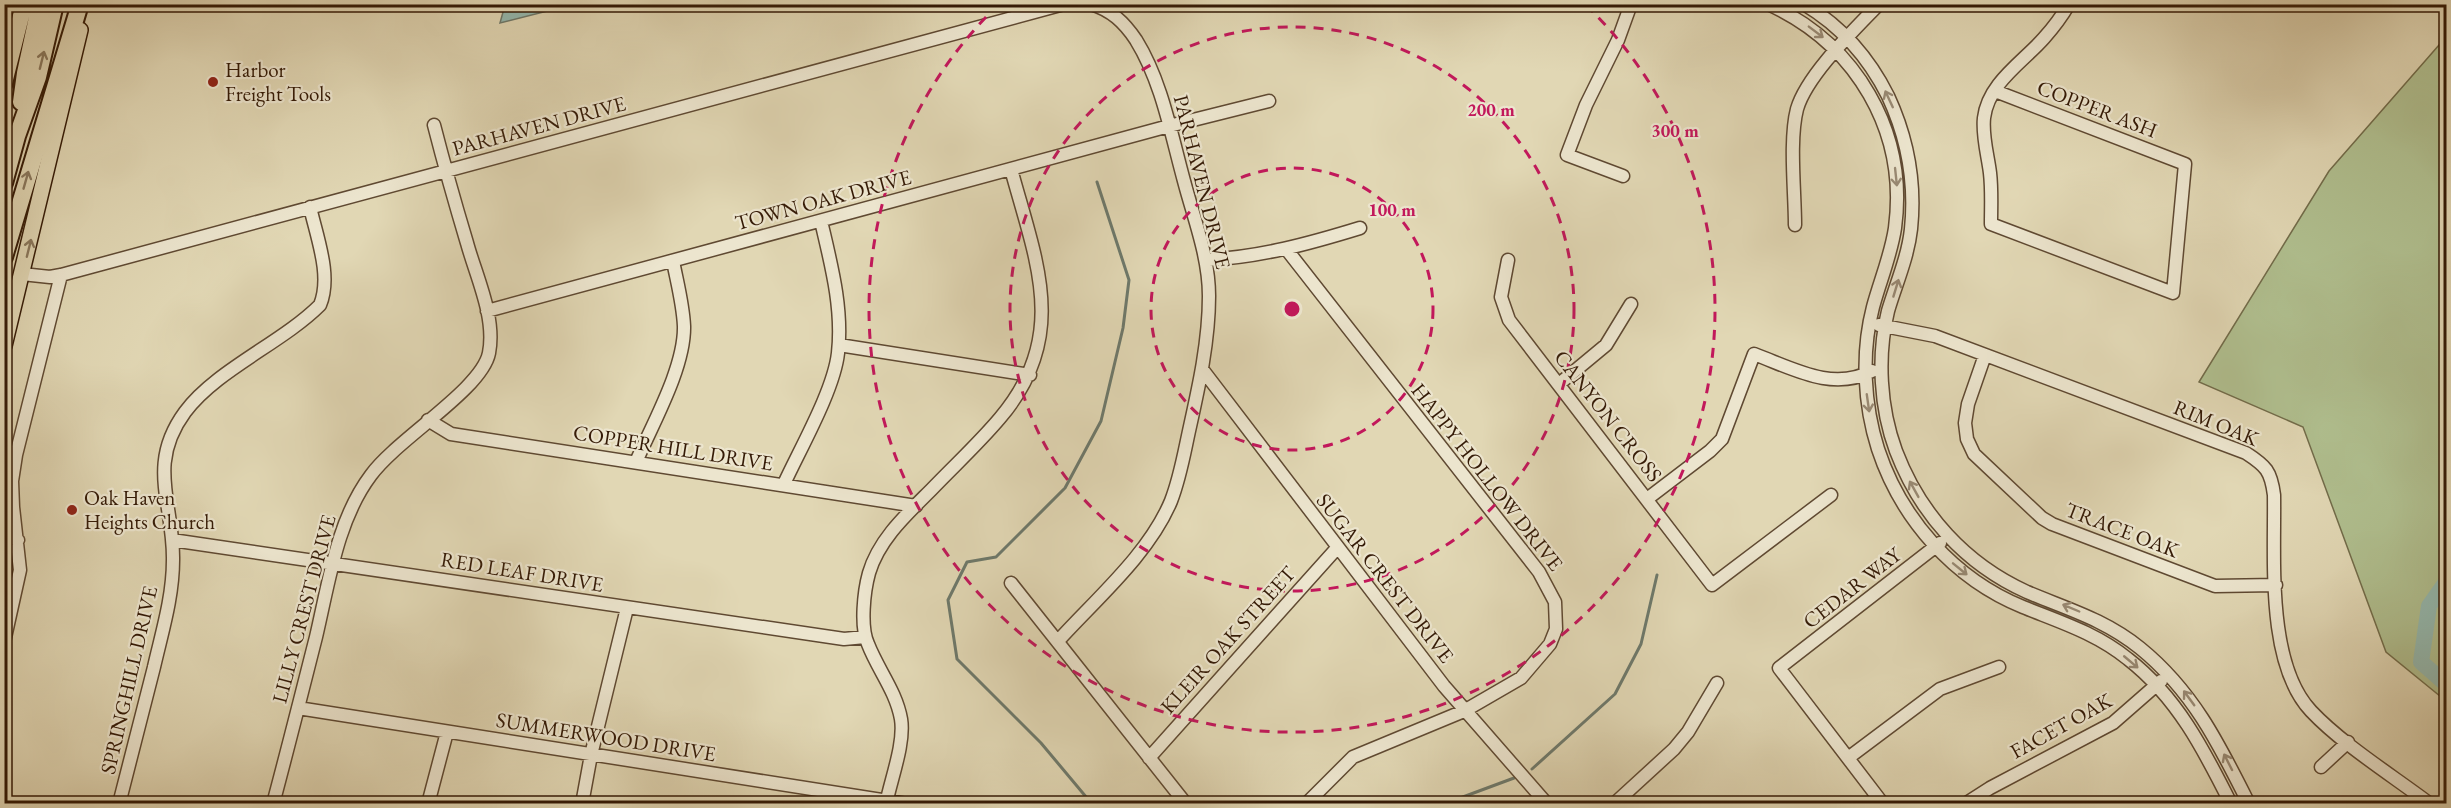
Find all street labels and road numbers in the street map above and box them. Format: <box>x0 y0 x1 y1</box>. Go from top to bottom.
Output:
street label: COPPER ASH <box>2033 73 2161 144</box>
street label: PARHAVEN DRIVE <box>449 89 629 162</box>
street label: PARHAVEN DRIVE <box>1168 92 1237 272</box>
street label: TOWN OAK DRIVE <box>732 163 914 236</box>
street label: CANYON CROSS <box>1548 344 1668 487</box>
street label: HAPPY HOLLOW DRIVE <box>1406 377 1569 576</box>
street label: RIM OAK <box>2170 393 2263 452</box>
street label: COPPER HILL DRIVE <box>571 418 775 477</box>
street label: SUGAR CREST DRIVE <box>1311 487 1460 668</box>
street label: TRACE OAK <box>2062 496 2183 564</box>
street label: LILLY CREST DRIVE <box>265 512 342 706</box>
street label: CEDAR WAY <box>1797 540 1908 634</box>
street label: RED LEAF DRIVE <box>439 545 605 598</box>
street label: KLEIR OAK STREET <box>1154 559 1302 719</box>
street label: SPRINGHILL DRIVE <box>94 583 163 777</box>
street label: FACET OAK <box>2005 686 2117 765</box>
street label: SUMMERWOOD DRIVE <box>494 706 718 767</box>

